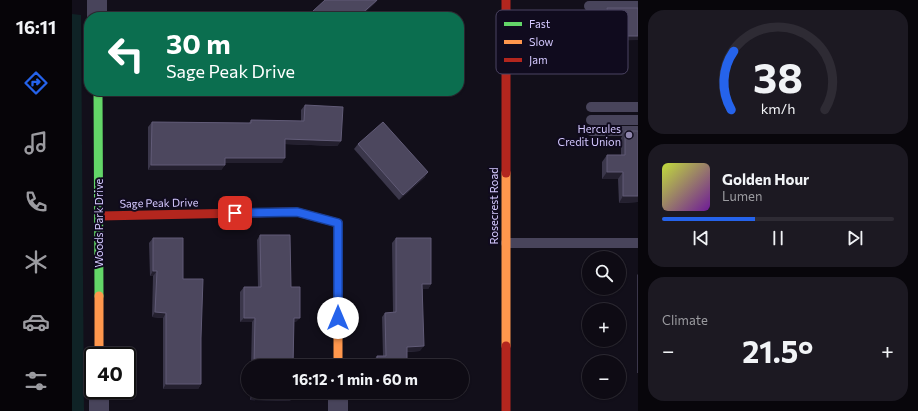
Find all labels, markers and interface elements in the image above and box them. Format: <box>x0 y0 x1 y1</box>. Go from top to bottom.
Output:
legend <box>496 10 628 74</box>
text: 16:11 <box>16 16 56 38</box>
text: Fast <box>529 17 551 30</box>
text: 30 m <box>166 26 231 60</box>
icon: left <box>100 28 152 80</box>
text: Slow <box>529 35 554 48</box>
text: 38 <box>753 51 803 102</box>
text: Jam <box>529 53 548 67</box>
text: Sage Peak Drive <box>166 60 295 82</box>
icon: directions <box>22 69 50 97</box>
text: km/h <box>761 98 795 116</box>
place label: Hercules Credit Union <box>558 122 621 148</box>
icon: music <box>22 129 50 157</box>
marker: Hercules Credit Union <box>624 130 634 140</box>
street label: Rosecrest Road <box>487 167 500 245</box>
text: Golden Hour <box>722 170 809 188</box>
street label: Woods Park Drive <box>92 178 105 267</box>
icon: phone <box>22 188 50 216</box>
text: Lumen <box>722 188 762 204</box>
street label: Sage Peak Drive <box>119 195 199 210</box>
pin <box>218 196 252 230</box>
icon: arrive <box>224 202 246 224</box>
icon: previous <box>690 227 712 249</box>
icon: pause <box>767 227 789 249</box>
icon: next <box>844 227 866 249</box>
icon: climate <box>22 248 50 276</box>
map controls <box>582 251 626 399</box>
button: search <box>582 251 626 295</box>
position arrow <box>317 297 359 339</box>
button: + <box>582 303 626 347</box>
icon: car <box>22 308 50 336</box>
text: Climate <box>662 312 708 328</box>
text: 21.5° <box>742 332 813 369</box>
text: − <box>662 337 675 364</box>
text: + <box>881 337 894 364</box>
speed limit sign: 40 <box>84 347 136 399</box>
button: − <box>582 355 626 399</box>
icon: filters <box>22 367 50 395</box>
text: 16:12 · 1 min · 60 m <box>292 370 418 388</box>

